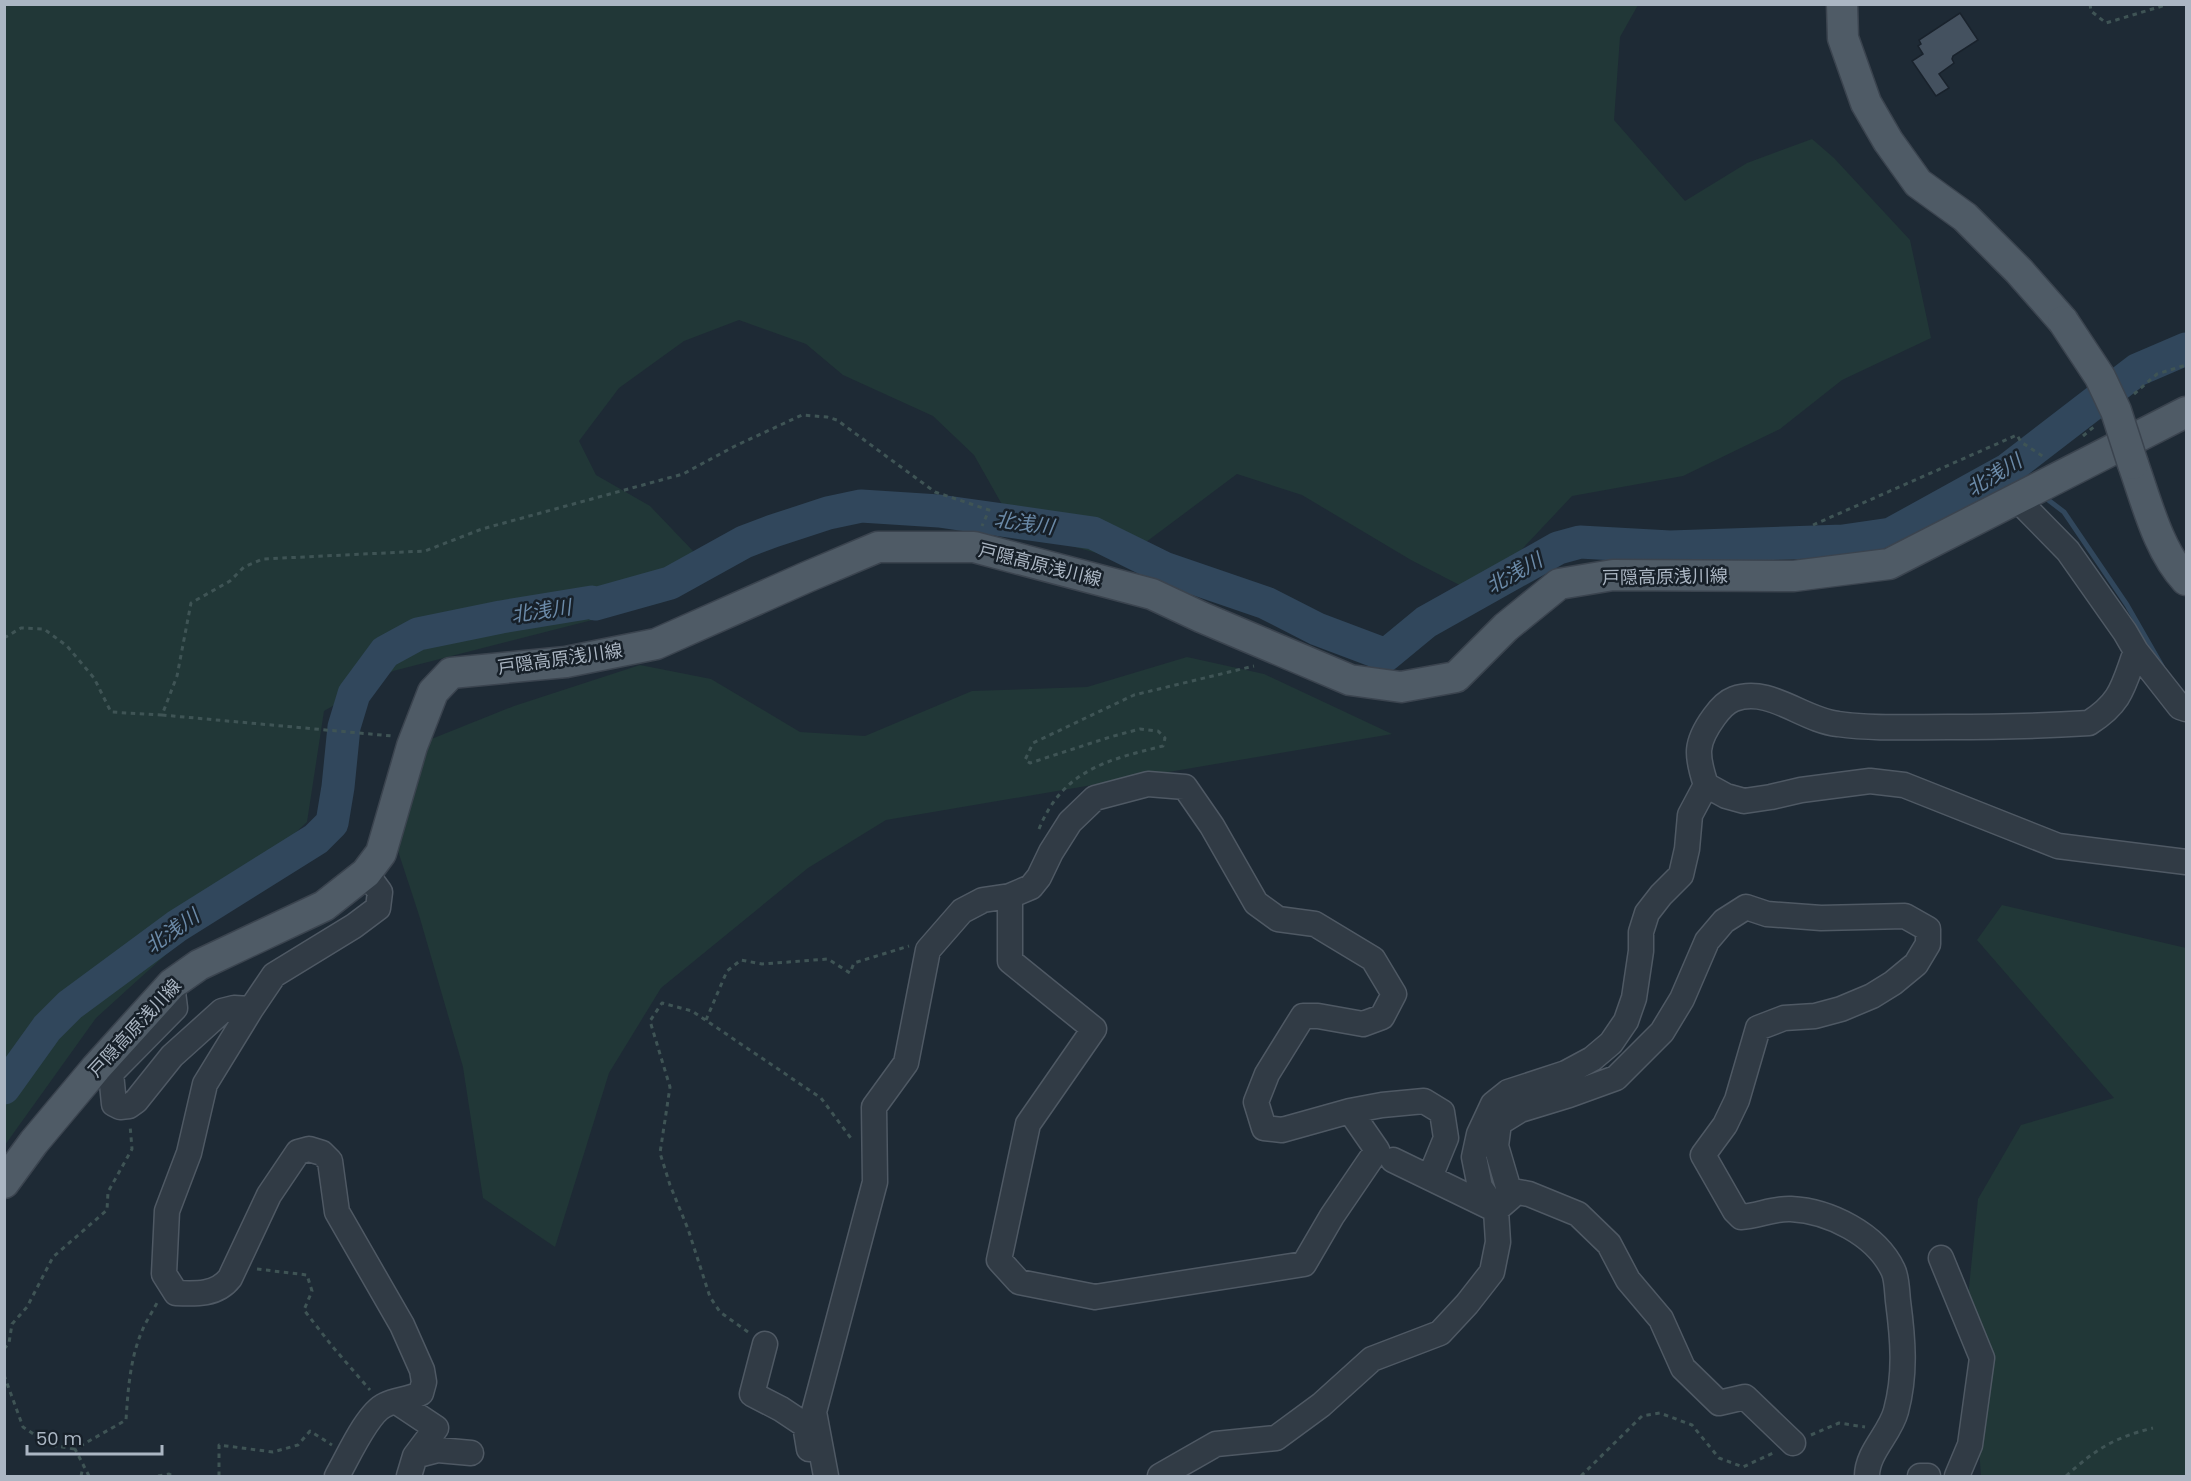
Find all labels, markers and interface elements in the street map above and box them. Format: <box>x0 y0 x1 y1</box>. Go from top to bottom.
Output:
water label: 北浅川 <box>1961 446 2029 503</box>
water label: 北浅川 <box>992 505 1058 541</box>
street label: 戸隠高原浅川線 <box>976 537 1104 592</box>
water label: 北浅川 <box>1481 545 1549 600</box>
street label: 戸隠高原浅川線 <box>1602 563 1728 590</box>
water label: 北浅川 <box>509 593 575 629</box>
street label: 戸隠高原浅川線 <box>496 637 624 680</box>
water label: 北浅川 <box>139 901 206 960</box>
street label: 戸隠高原浅川線 <box>83 973 187 1082</box>
scale bar <box>27 1418 162 1456</box>
text: 50 m <box>36 1426 82 1451</box>

